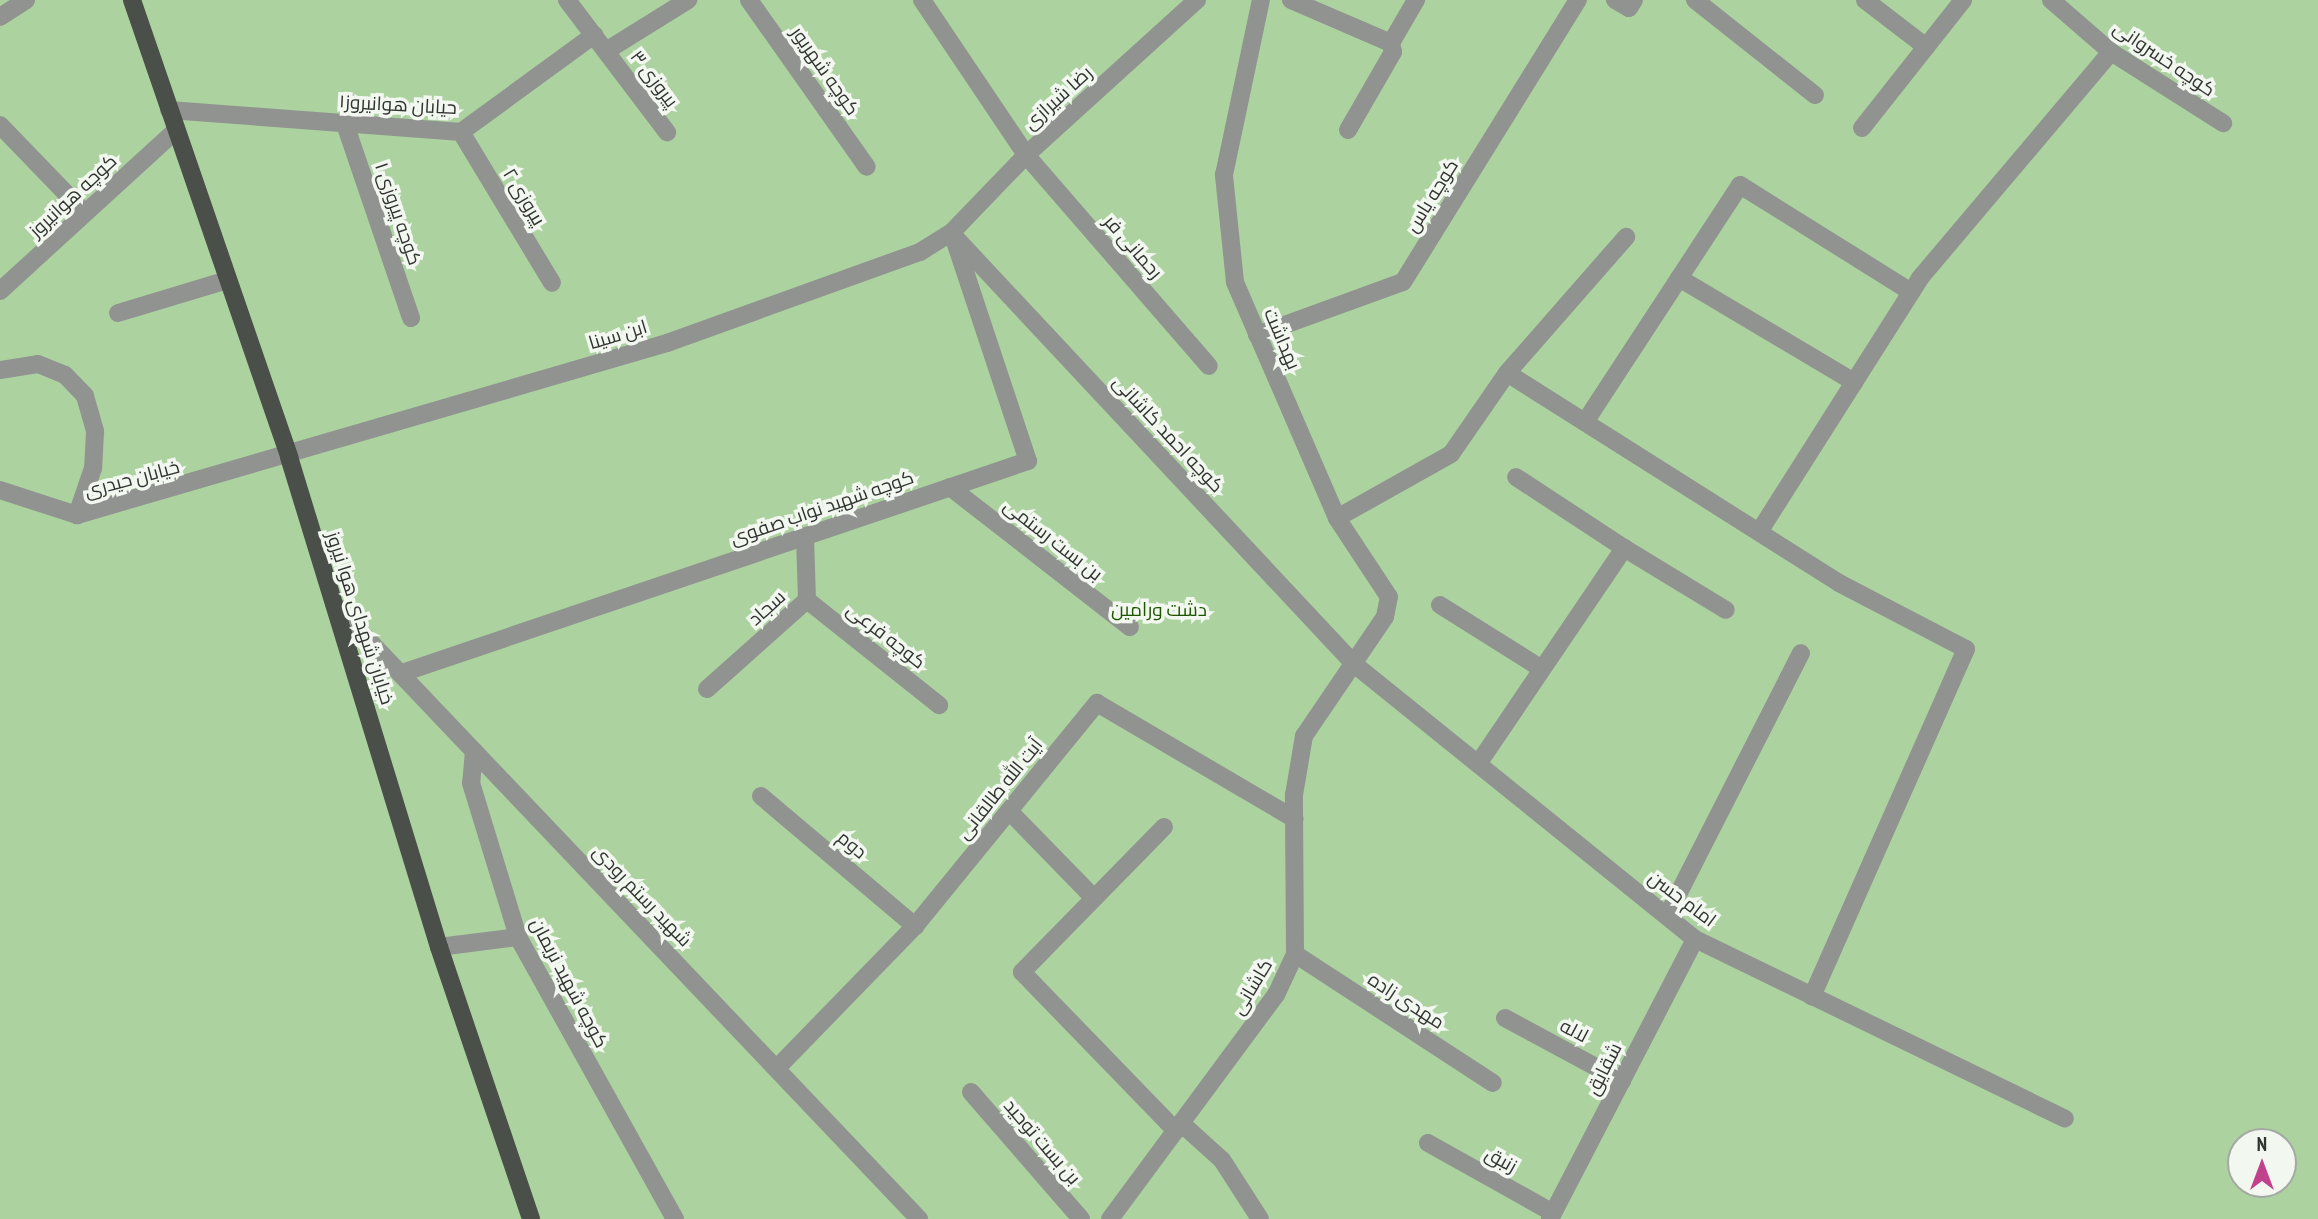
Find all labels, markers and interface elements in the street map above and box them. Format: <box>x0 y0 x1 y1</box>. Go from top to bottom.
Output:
street label: کوچه خسروانی <box>2109 17 2219 101</box>
street label: کوچه شهریور <box>786 22 864 120</box>
street label: پیروزی ۳ <box>625 46 683 112</box>
street label: رضا شیرازی <box>1019 61 1097 135</box>
street label: حیابان هوانیروز۱ <box>339 91 457 119</box>
street label: کوچه هوانیروز <box>25 150 121 242</box>
street label: کوچه یاس <box>1401 155 1463 237</box>
street label: کوچه پیروزی ۱ <box>370 160 426 268</box>
street label: پیروزی ۲ <box>498 164 550 230</box>
street label: رحمانی فر <box>1099 210 1167 284</box>
street label: بهداشت <box>1259 305 1305 373</box>
street label: ابن سینا <box>586 315 650 355</box>
street label: کوچه احمد کاشانی <box>1108 371 1228 497</box>
street label: خیابان حیدری <box>82 455 182 503</box>
street label: کوچه شهید نواب صفوی <box>727 466 917 550</box>
street label: بن بست رستمی <box>999 494 1107 586</box>
street label: خیابان شهدای هوا نیروز <box>321 529 399 707</box>
street label: سجاد <box>744 585 790 631</box>
street label: کوچه فرعی <box>842 598 930 674</box>
park label: دشت ورامین <box>1111 599 1207 621</box>
street label: آیت الله طالقانی <box>952 734 1048 844</box>
street label: دوم <box>833 826 871 864</box>
street label: شهید رستم رودی <box>588 840 696 952</box>
street label: امام حسن <box>1644 866 1720 932</box>
street label: کوچه شهید نریمان <box>525 914 613 1052</box>
street label: کاشانی <box>1227 955 1277 1019</box>
street label: مهدی زاده <box>1364 968 1448 1034</box>
street label: لاله <box>1556 1014 1592 1048</box>
street label: شقایق <box>1581 1039 1627 1099</box>
street label: بن بست توحید <box>999 1095 1085 1189</box>
north arrow <box>2227 1128 2297 1198</box>
text: N <box>2257 1132 2267 1156</box>
street label: زنبق <box>1481 1142 1521 1178</box>

